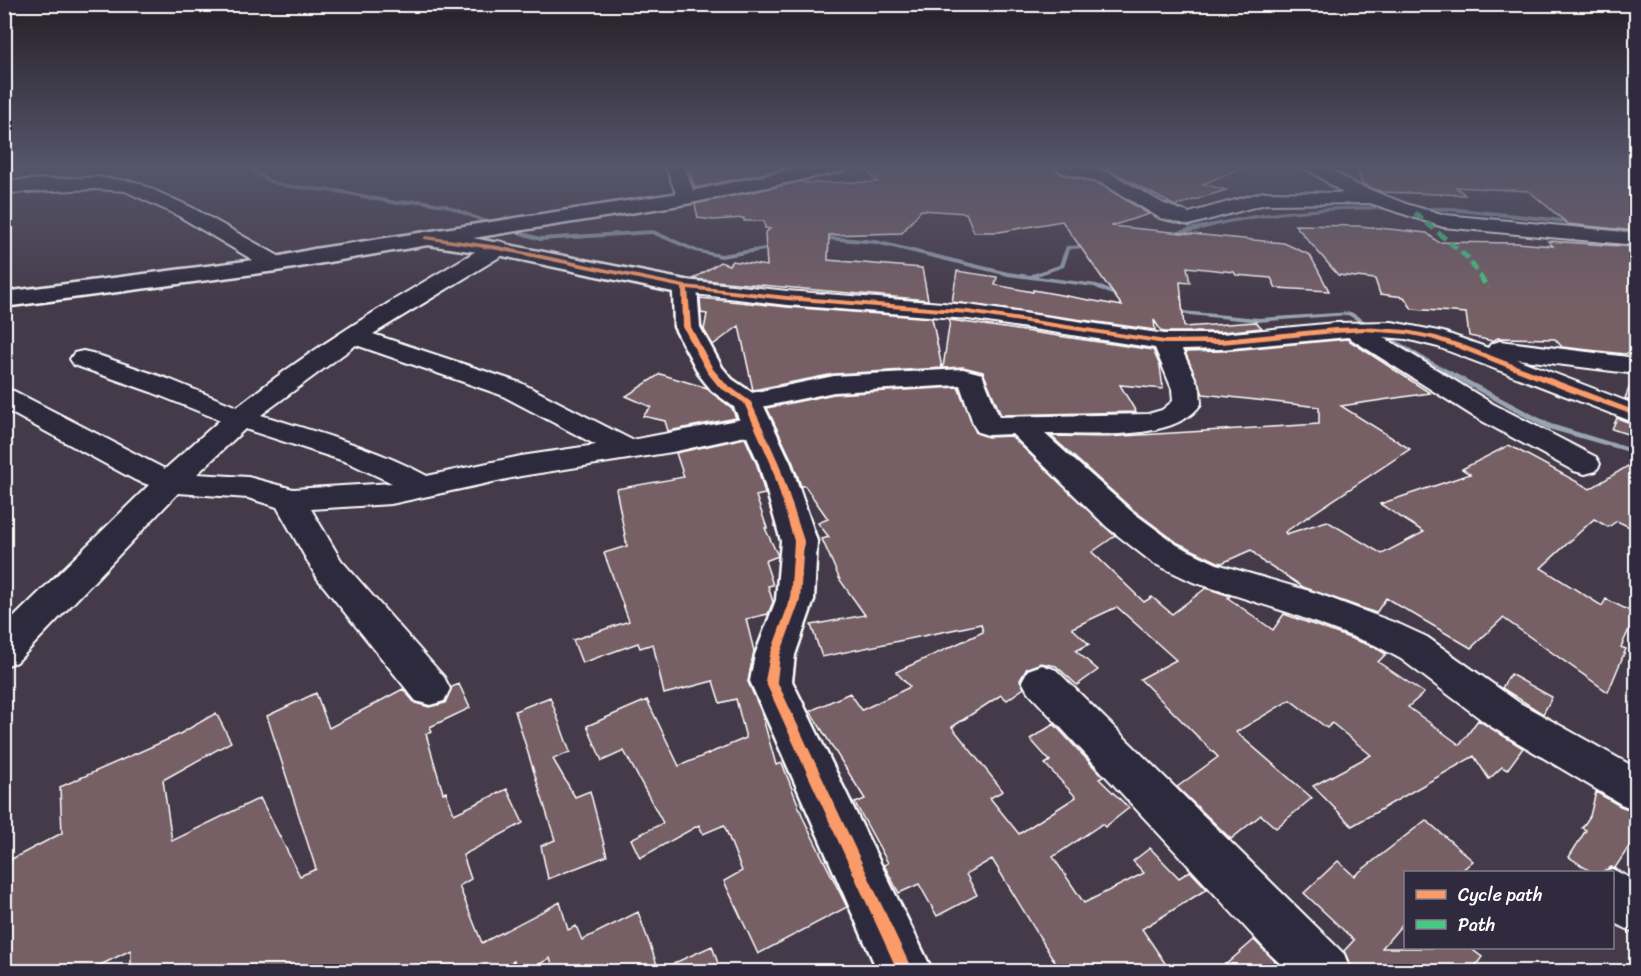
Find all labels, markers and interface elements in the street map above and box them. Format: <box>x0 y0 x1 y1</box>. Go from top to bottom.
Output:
legend <box>1404 871 1614 949</box>
text: Cycle path <box>1458 879 1542 911</box>
text: Path <box>1458 909 1495 941</box>

